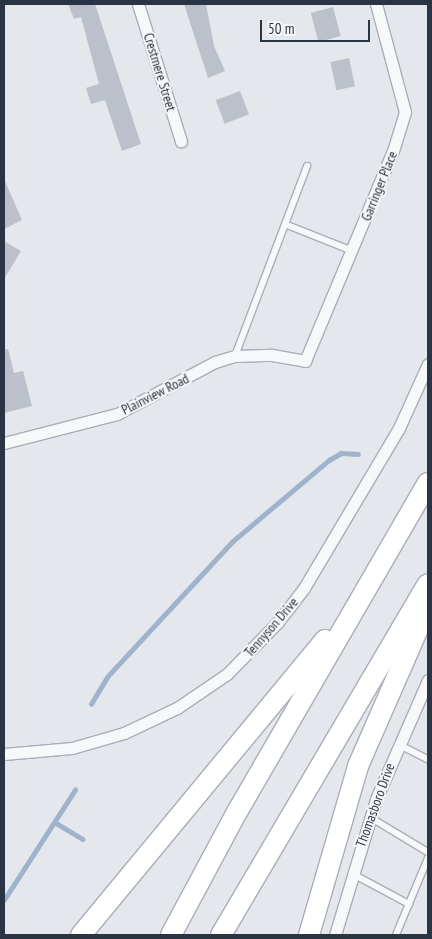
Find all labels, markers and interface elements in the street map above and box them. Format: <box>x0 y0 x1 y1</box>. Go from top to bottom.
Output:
scale bar <box>262 10 372 42</box>
text: 50 m <box>268 19 294 38</box>
street label: Crestmere Street <box>140 31 180 113</box>
street label: Garringer Place <box>357 149 401 223</box>
street label: Plainview Road <box>118 370 192 418</box>
street label: Tennyson Drive <box>241 594 301 660</box>
street label: Thomasboro Drive <box>352 761 398 849</box>

